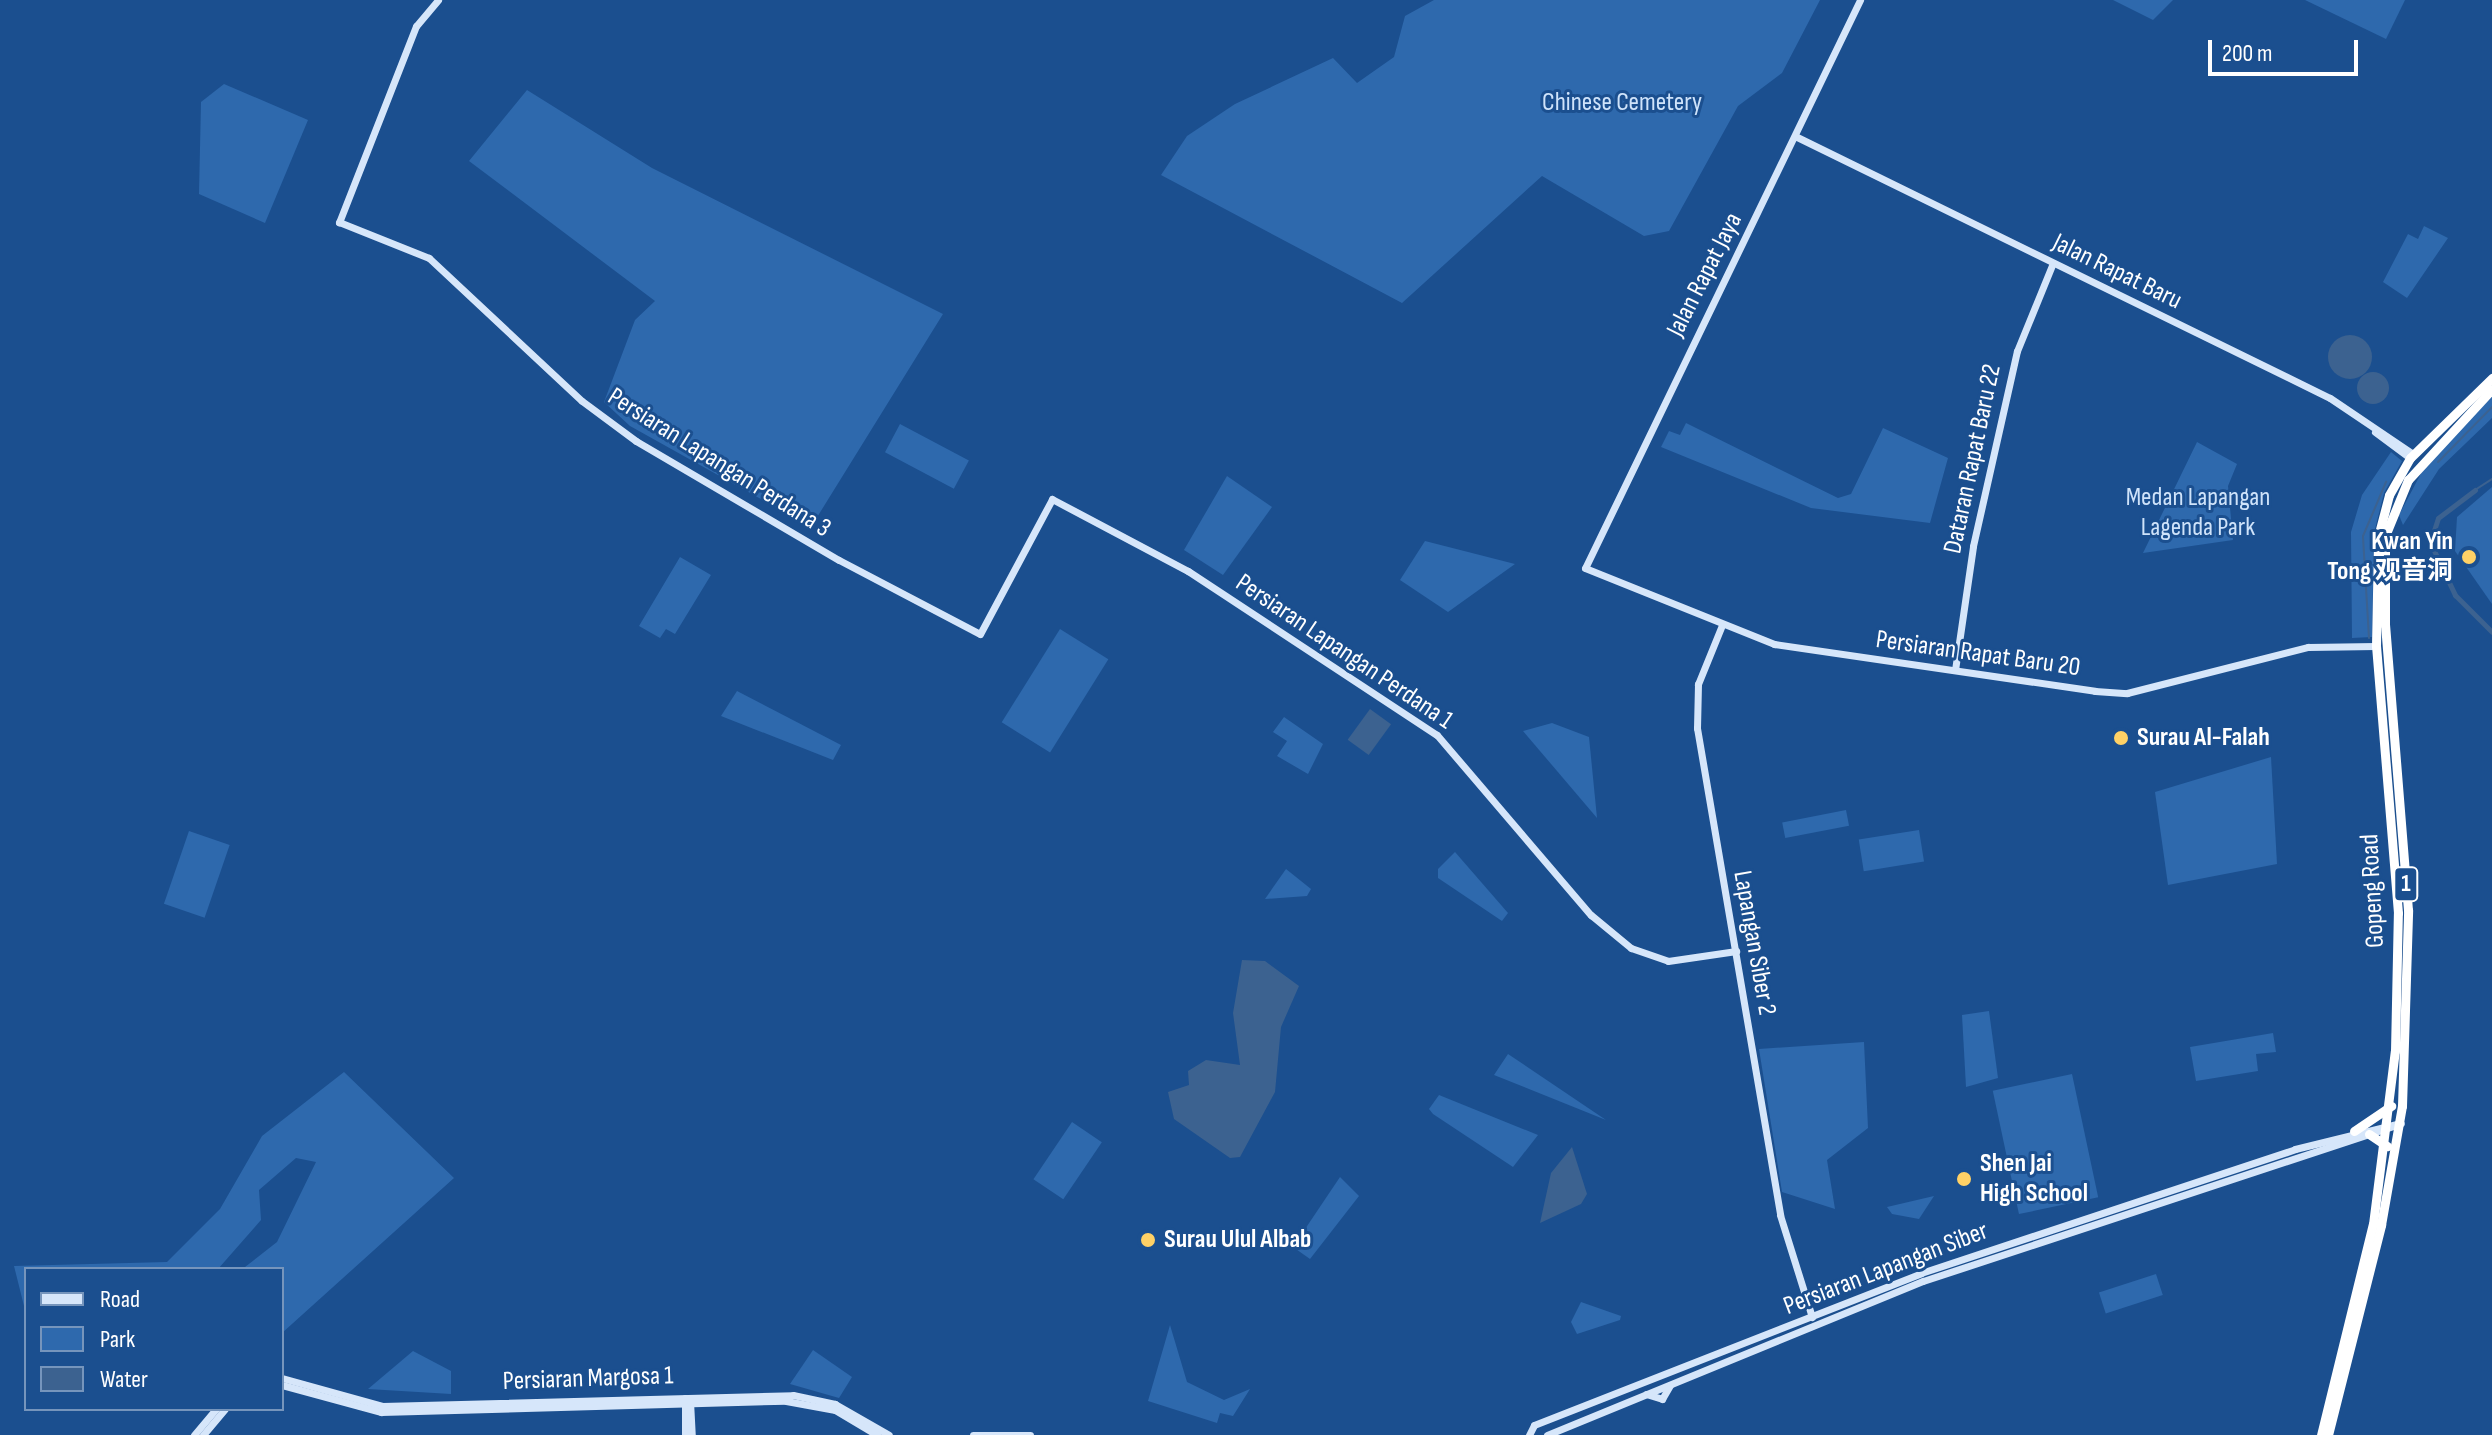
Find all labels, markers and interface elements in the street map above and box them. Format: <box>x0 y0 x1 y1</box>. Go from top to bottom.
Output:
scale bar <box>2212 24 2362 74</box>
text: 200 m <box>2222 39 2273 68</box>
park label: Chinese Cemetery <box>1542 87 1702 119</box>
street label: Jalan Rapat Jaya <box>1661 208 1749 342</box>
street label: Jalan Rapat Baru <box>2047 227 2187 317</box>
street label: Dataran Rapat Baru 22 <box>1938 361 2008 557</box>
street label: Persiaran Lapangan Perdana 3 <box>602 382 836 544</box>
park label: Medan Lapangan Lagenda Park <box>2126 482 2270 544</box>
place label: Kwan Yin Tong 观音洞 <box>2327 526 2453 588</box>
marker: Kwan Yin Tong 观音洞 <box>2460 548 2478 566</box>
street label: Persiaran Lapangan Perdana 1 <box>1229 568 1459 736</box>
street label: Persiaran Rapat Baru 20 <box>1874 624 2082 684</box>
place label: Surau Al-Falah <box>2137 722 2270 754</box>
marker: Surau Al-Falah <box>2112 729 2130 747</box>
street label: Gopeng Road <box>2354 833 2392 949</box>
road number: 1 <box>2392 864 2420 904</box>
street label: Lapangan Siber 2 <box>1726 868 1782 1018</box>
place label: Shen Jai High School <box>1980 1148 2088 1210</box>
marker: Shen Jai High School <box>1955 1170 1973 1188</box>
street label: Persiaran Lapangan Siber <box>1779 1216 1993 1322</box>
place label: Surau Ulul Albab <box>1164 1224 1311 1256</box>
marker: Surau Ulul Albab <box>1139 1231 1157 1249</box>
legend <box>24 1267 284 1411</box>
text: Road <box>100 1285 140 1314</box>
text: Park <box>100 1325 135 1354</box>
street label: Persiaran Margosa 1 <box>502 1360 674 1398</box>
text: Water <box>100 1365 148 1394</box>

